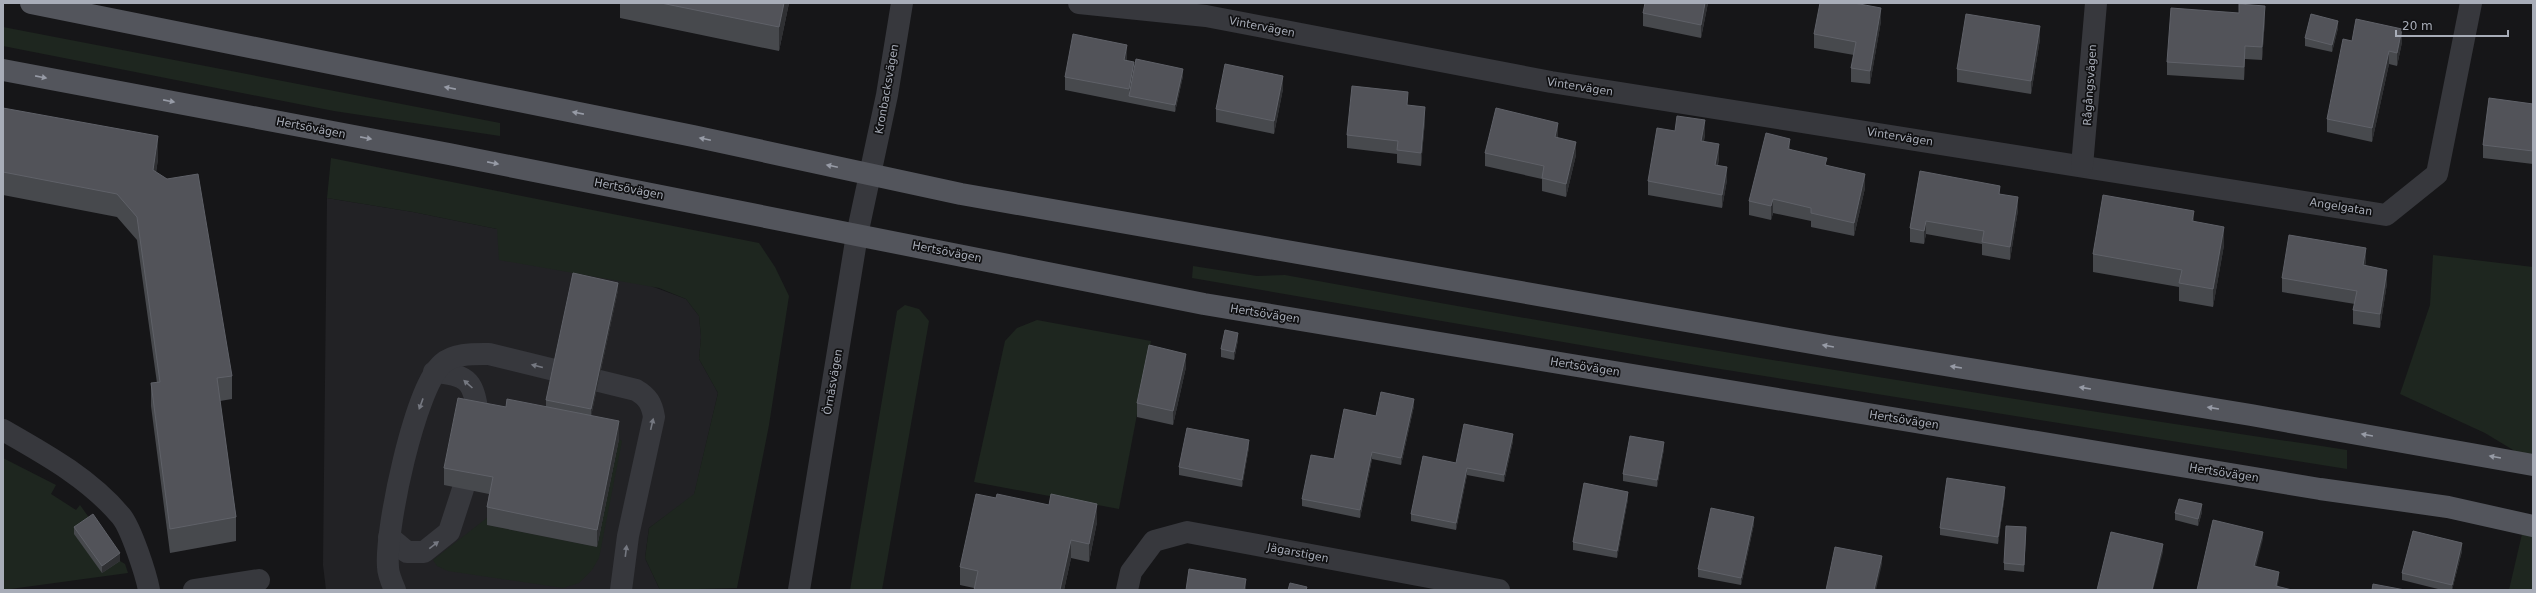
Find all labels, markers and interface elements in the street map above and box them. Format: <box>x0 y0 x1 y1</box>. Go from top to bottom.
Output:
scale bar <box>2396 12 2508 38</box>
street label: Vintervägen <box>1228 14 1296 40</box>
text: 20 m <box>2402 19 2433 33</box>
street label: Kronbacksvägen <box>873 43 901 135</box>
street label: Rågångsvägen <box>2081 44 2099 126</box>
one-way arrow <box>35 75 47 81</box>
street label: Vintervägen <box>1546 75 1614 99</box>
one-way arrow <box>444 85 456 91</box>
one-way arrow <box>163 99 175 105</box>
one-way arrow <box>572 110 584 116</box>
street label: Hertsövägen <box>275 115 347 141</box>
street label: Vintervägen <box>1866 125 1934 149</box>
one-way arrow <box>699 135 711 141</box>
one-way arrow <box>360 136 372 142</box>
one-way arrow <box>487 160 499 166</box>
one-way arrow <box>826 163 838 169</box>
street label: Hertsövägen <box>593 176 665 202</box>
street label: Angelgatan <box>2309 196 2373 218</box>
street label: Hertsövägen <box>911 239 983 265</box>
street label: Hertsövägen <box>1229 302 1301 326</box>
one-way arrow <box>1822 343 1834 349</box>
street label: Örnäsvägen <box>821 348 845 416</box>
street label: Hertsövägen <box>1549 355 1621 379</box>
one-way arrow <box>531 363 543 369</box>
one-way arrow <box>1950 364 1962 370</box>
one-way arrow <box>463 379 474 388</box>
one-way arrow <box>2079 384 2091 390</box>
one-way arrow <box>418 398 424 410</box>
one-way arrow <box>2207 405 2219 411</box>
street label: Hertsövägen <box>1868 408 1940 432</box>
one-way arrow <box>650 418 656 430</box>
one-way arrow <box>2361 432 2373 438</box>
one-way arrow <box>2489 454 2501 460</box>
street label: Hertsövägen <box>2188 461 2260 485</box>
one-way arrow <box>428 540 439 549</box>
street label: Jägarstigen <box>1265 541 1330 565</box>
one-way arrow <box>623 545 629 557</box>

